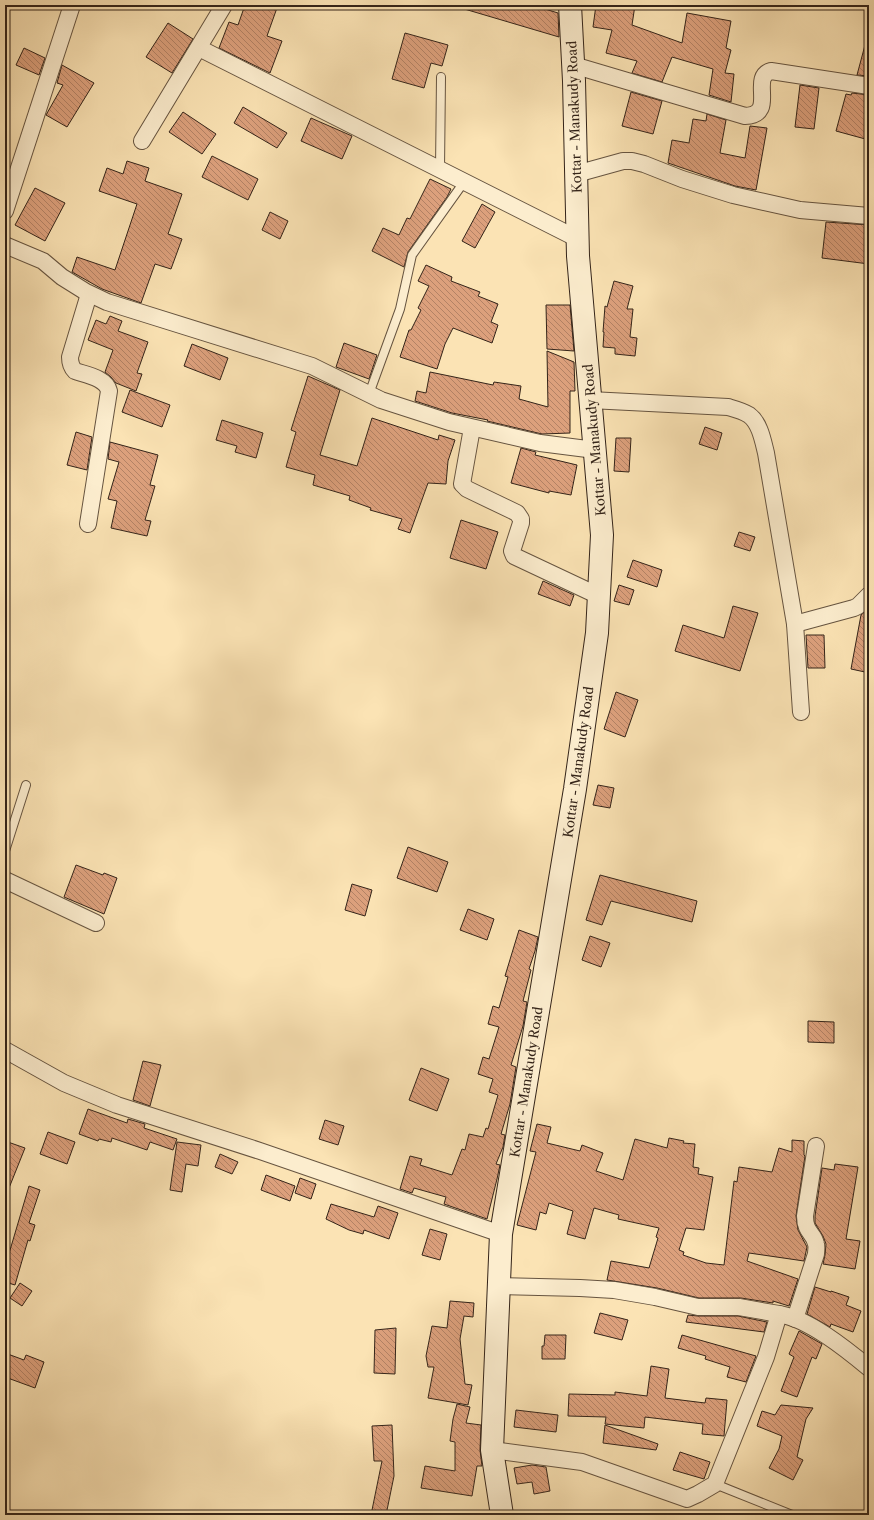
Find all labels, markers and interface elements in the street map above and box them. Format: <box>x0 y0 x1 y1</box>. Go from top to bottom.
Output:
street label: Kottar - Manakudy Road <box>563 40 585 193</box>
street label: Kottar - Manakudy Road <box>579 363 609 517</box>
street label: Kottar - Manakudy Road <box>559 685 597 839</box>
street label: Kottar - Manakudy Road <box>506 1005 546 1159</box>

